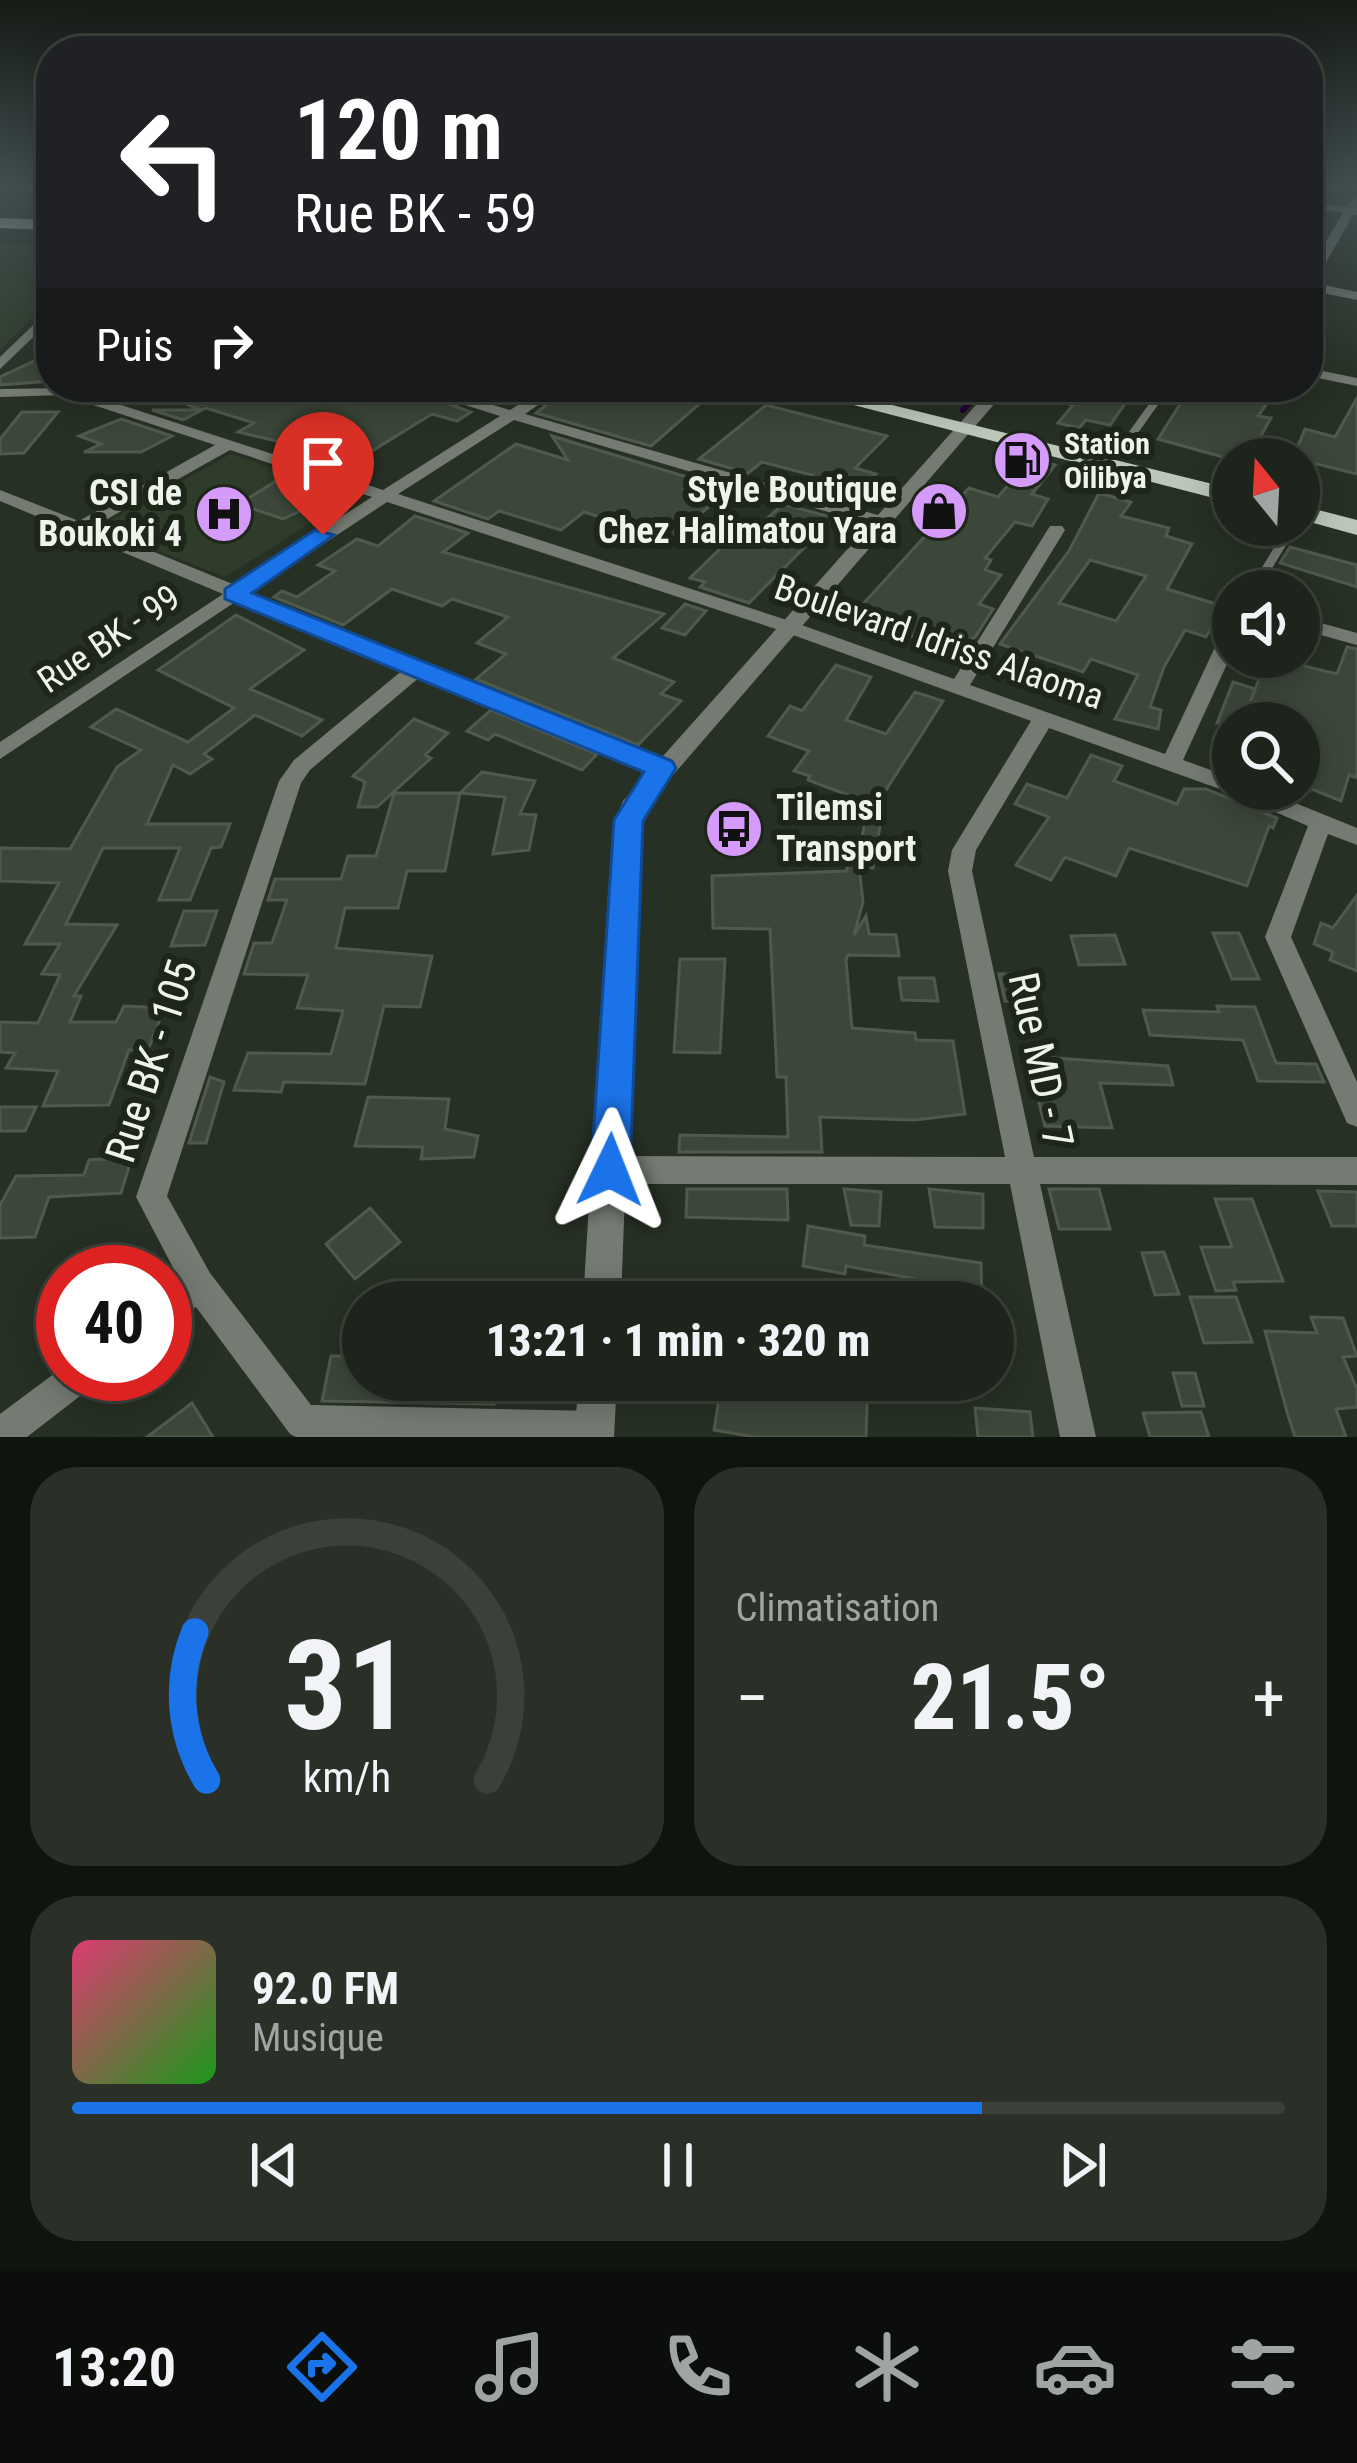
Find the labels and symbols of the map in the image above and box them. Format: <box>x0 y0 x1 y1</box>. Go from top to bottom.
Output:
pin <box>272 412 374 535</box>
place label: Station Oilibya <box>1064 426 1150 495</box>
fuel station icon: Station Oilibya <box>991 429 1053 491</box>
north arrow <box>1212 438 1320 546</box>
place label: Style Boutique Chez Halimatou Yara <box>598 469 897 552</box>
place label: CSI de Boukoki 4 <box>38 472 182 555</box>
shop icon: Style Boutique Chez Halimatou Yara <box>908 480 970 542</box>
hospital icon: CSI de Boukoki 4 <box>193 483 255 545</box>
street label: Boulevard Idriss Alaoma <box>769 566 1109 718</box>
street label: Rue BK - 99 <box>30 576 188 702</box>
place label: Tilemsi Transport <box>776 787 916 870</box>
bus stop icon: Tilemsi Transport <box>703 798 765 860</box>
street label: Rue BK - 105 <box>95 954 207 1168</box>
street label: Rue MD - 7 <box>999 968 1083 1152</box>
position arrow <box>547 1107 673 1233</box>
speed limit sign: 40 <box>36 1245 192 1401</box>

